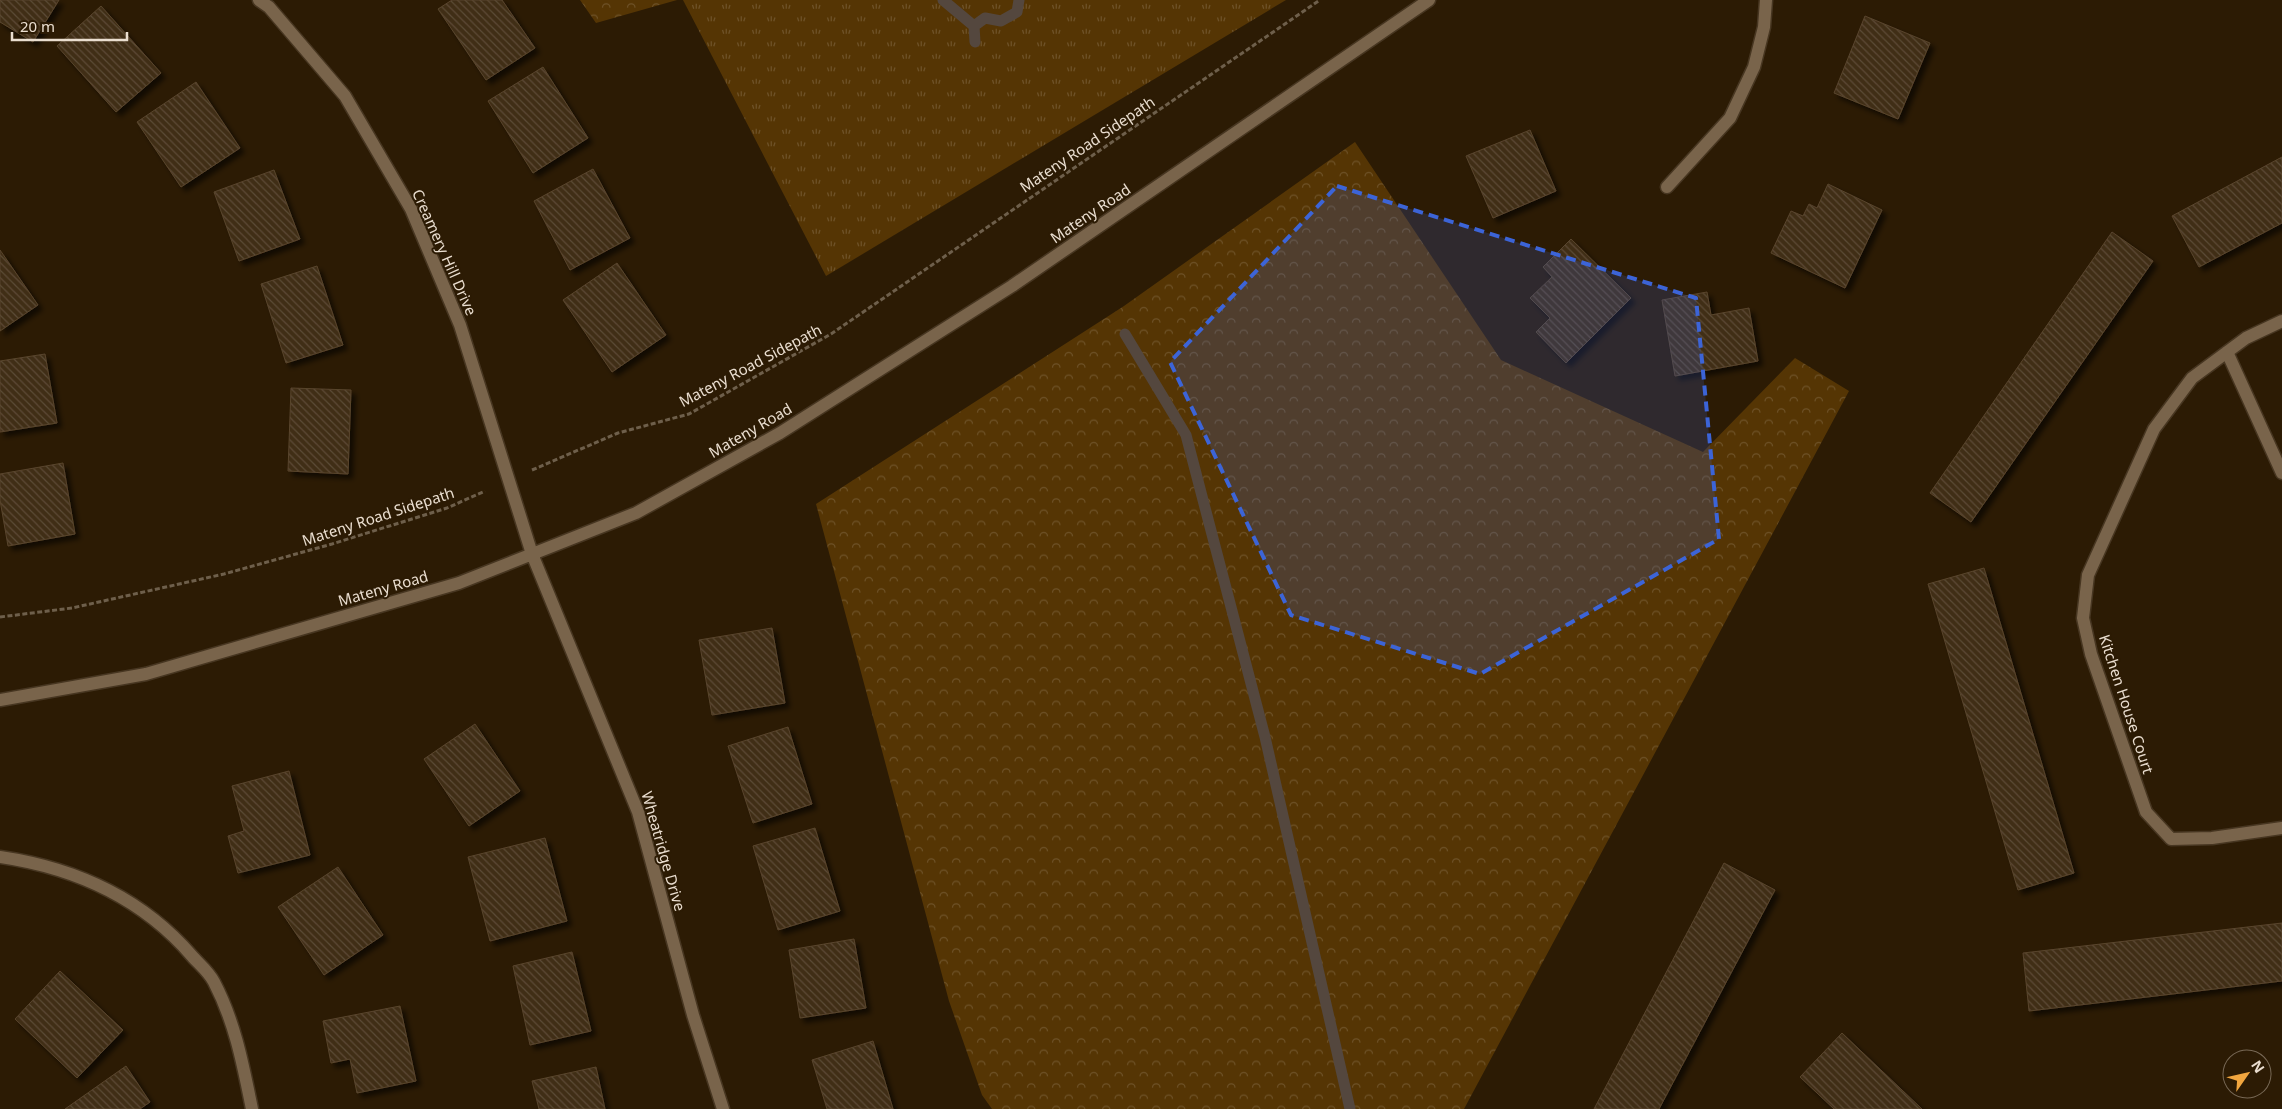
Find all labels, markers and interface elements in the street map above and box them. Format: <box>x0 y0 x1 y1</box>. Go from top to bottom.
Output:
scale bar <box>12 10 128 42</box>
text: 20 m <box>20 16 55 36</box>
street label: Mateny Road Sidepath <box>1016 91 1158 197</box>
street label: Mateny Road <box>1046 179 1134 247</box>
street label: Creamery Hill Drive <box>408 186 482 318</box>
street label: Mateny Road Sidepath <box>675 319 825 411</box>
street label: Mateny Road <box>705 398 795 462</box>
street label: Mateny Road Sidepath <box>299 482 457 550</box>
street label: Mateny Road <box>336 566 430 610</box>
street label: Kitchen House Court <box>2095 632 2159 777</box>
street label: Wheatridge Drive <box>637 789 691 913</box>
north arrow <box>2222 1049 2272 1099</box>
text: N <box>2247 1056 2269 1076</box>

